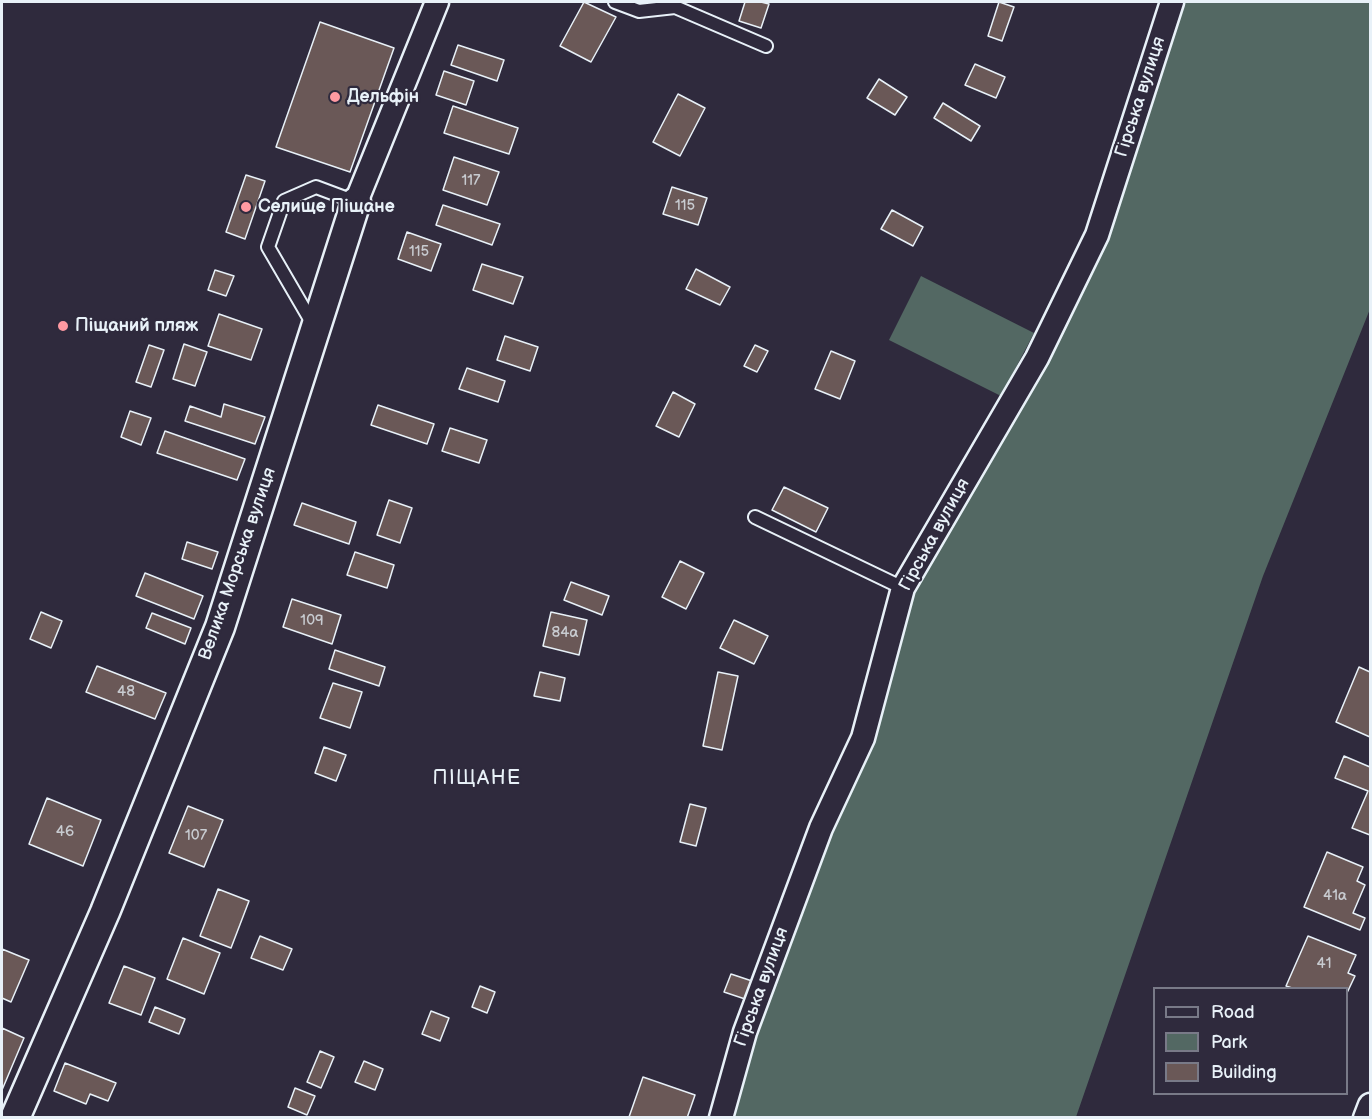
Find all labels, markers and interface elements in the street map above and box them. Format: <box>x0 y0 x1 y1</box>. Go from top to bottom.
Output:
street label: Гірська вулиця <box>1111 34 1171 160</box>
place label: Дельфін <box>347 86 419 108</box>
marker: Дельфін <box>328 90 342 104</box>
house number: 117 <box>462 172 480 190</box>
place label: Селище Піщане <box>258 196 395 218</box>
house number: 115 <box>675 197 695 215</box>
marker: Селище Піщане <box>239 200 253 214</box>
house number: 115 <box>409 243 429 261</box>
place label: Піщаний пляж <box>75 315 198 337</box>
marker: Піщаний пляж <box>56 319 70 333</box>
street label: Велика Морська вулиця <box>195 465 281 663</box>
street label: Гірська вулиця <box>895 475 975 595</box>
house number: 109 <box>300 612 324 630</box>
house number: 84а <box>552 624 578 642</box>
house number: 48 <box>117 683 135 701</box>
district label: ПІЩАНЕ <box>432 767 522 791</box>
house number: 46 <box>56 823 74 841</box>
house number: 107 <box>185 827 207 845</box>
house number: 41а <box>1323 887 1347 905</box>
street label: Гірська вулиця <box>730 924 794 1050</box>
house number: 41 <box>1317 955 1331 973</box>
legend <box>1153 987 1348 1095</box>
text: Road <box>1211 1002 1255 1023</box>
text: Park <box>1211 1032 1247 1053</box>
text: Building <box>1211 1062 1277 1083</box>

